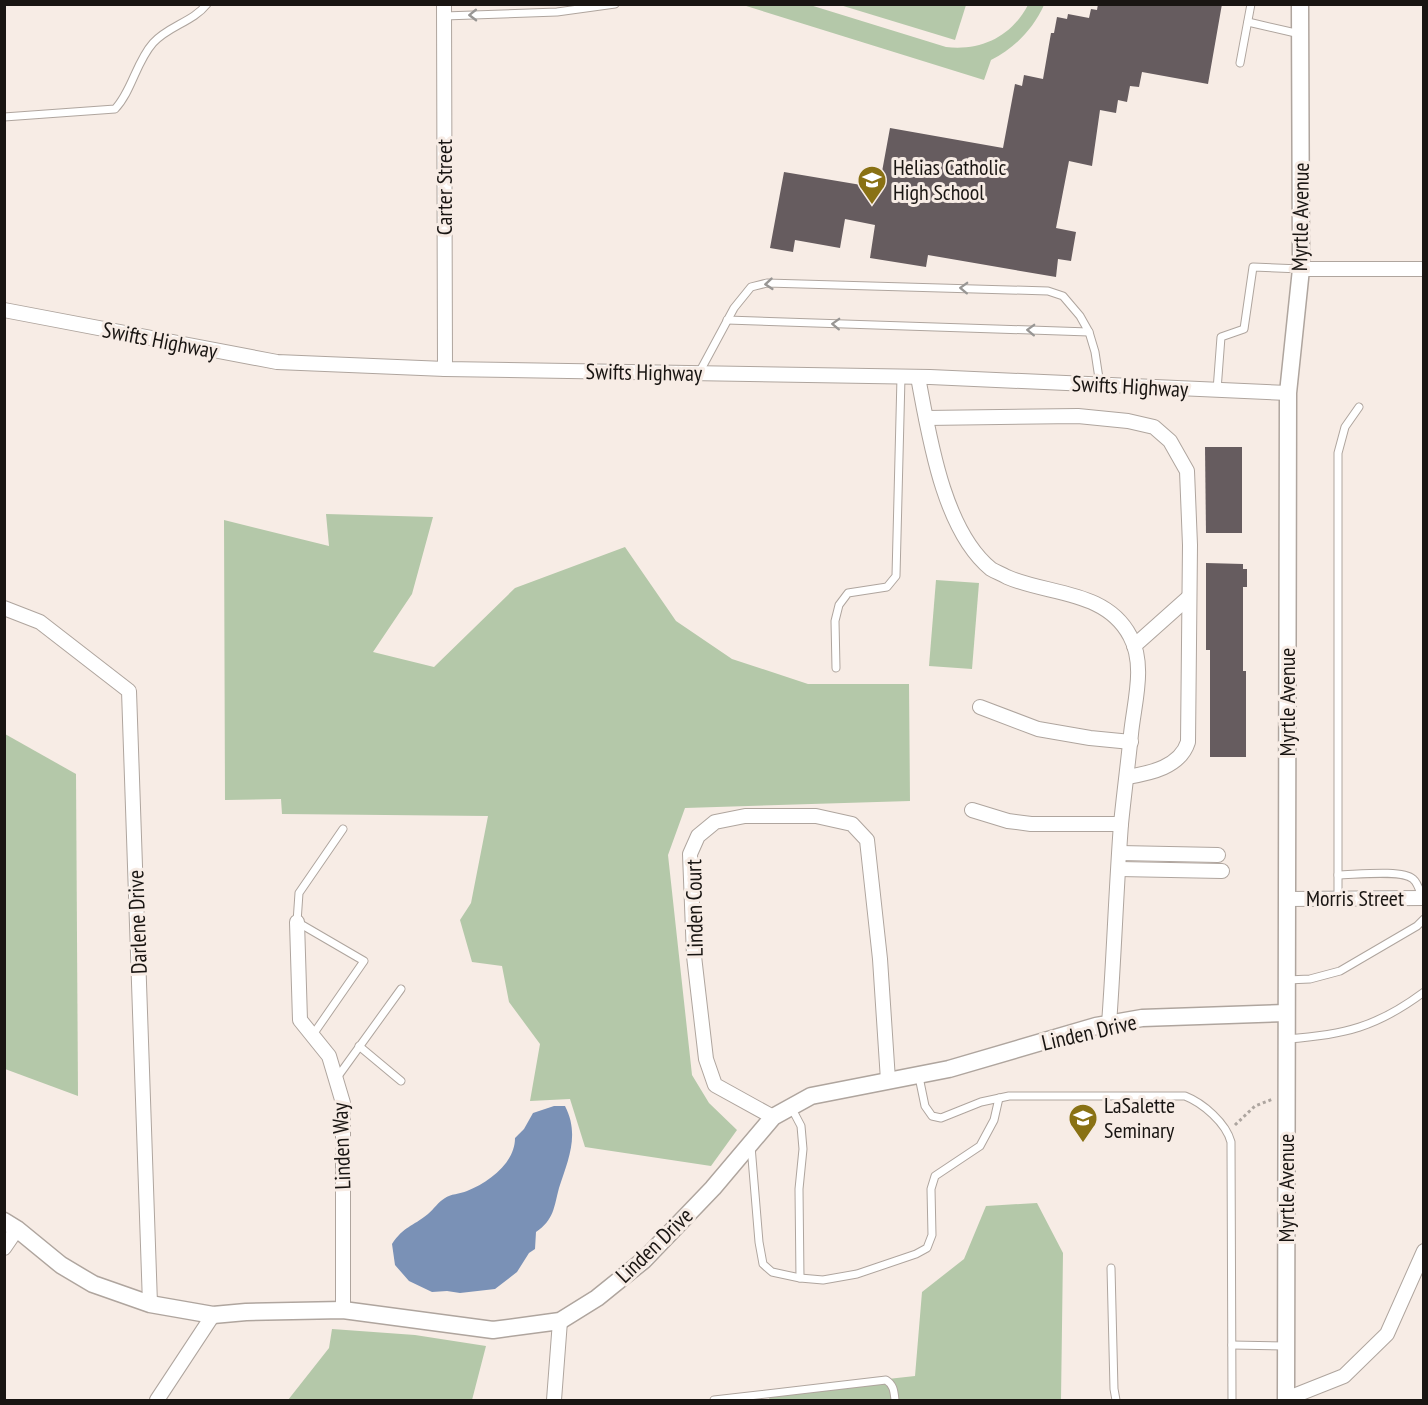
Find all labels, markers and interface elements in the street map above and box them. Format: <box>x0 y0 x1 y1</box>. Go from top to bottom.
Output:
one-way arrow <box>468 9 477 22</box>
street label: Carter Street <box>430 139 458 235</box>
place label: Helias Catholic High School <box>893 153 1006 206</box>
street label: Myrtle Avenue <box>1285 162 1315 272</box>
school or university icon: Helias Catholic High School <box>856 164 888 206</box>
one-way arrow <box>764 278 773 291</box>
one-way arrow <box>959 282 968 295</box>
street label: Swifts Highway <box>100 315 221 365</box>
one-way arrow <box>831 317 840 330</box>
one-way arrow <box>1026 324 1035 337</box>
street label: Swifts Highway <box>586 357 703 387</box>
street label: Swifts Highway <box>1071 369 1190 403</box>
street label: Myrtle Avenue <box>1273 648 1301 756</box>
street label: Linden Court <box>679 859 709 957</box>
street label: Darlene Drive <box>121 870 153 974</box>
street label: Morris Street <box>1306 884 1404 912</box>
street label: Linden Drive <box>1039 1008 1139 1056</box>
place label: LaSalette Seminary <box>1104 1091 1175 1144</box>
street label: Linden Way <box>325 1101 357 1190</box>
school or university icon: LaSalette Seminary <box>1067 1102 1099 1144</box>
street label: Myrtle Avenue <box>1272 1134 1300 1242</box>
street label: Linden Drive <box>610 1201 698 1289</box>

